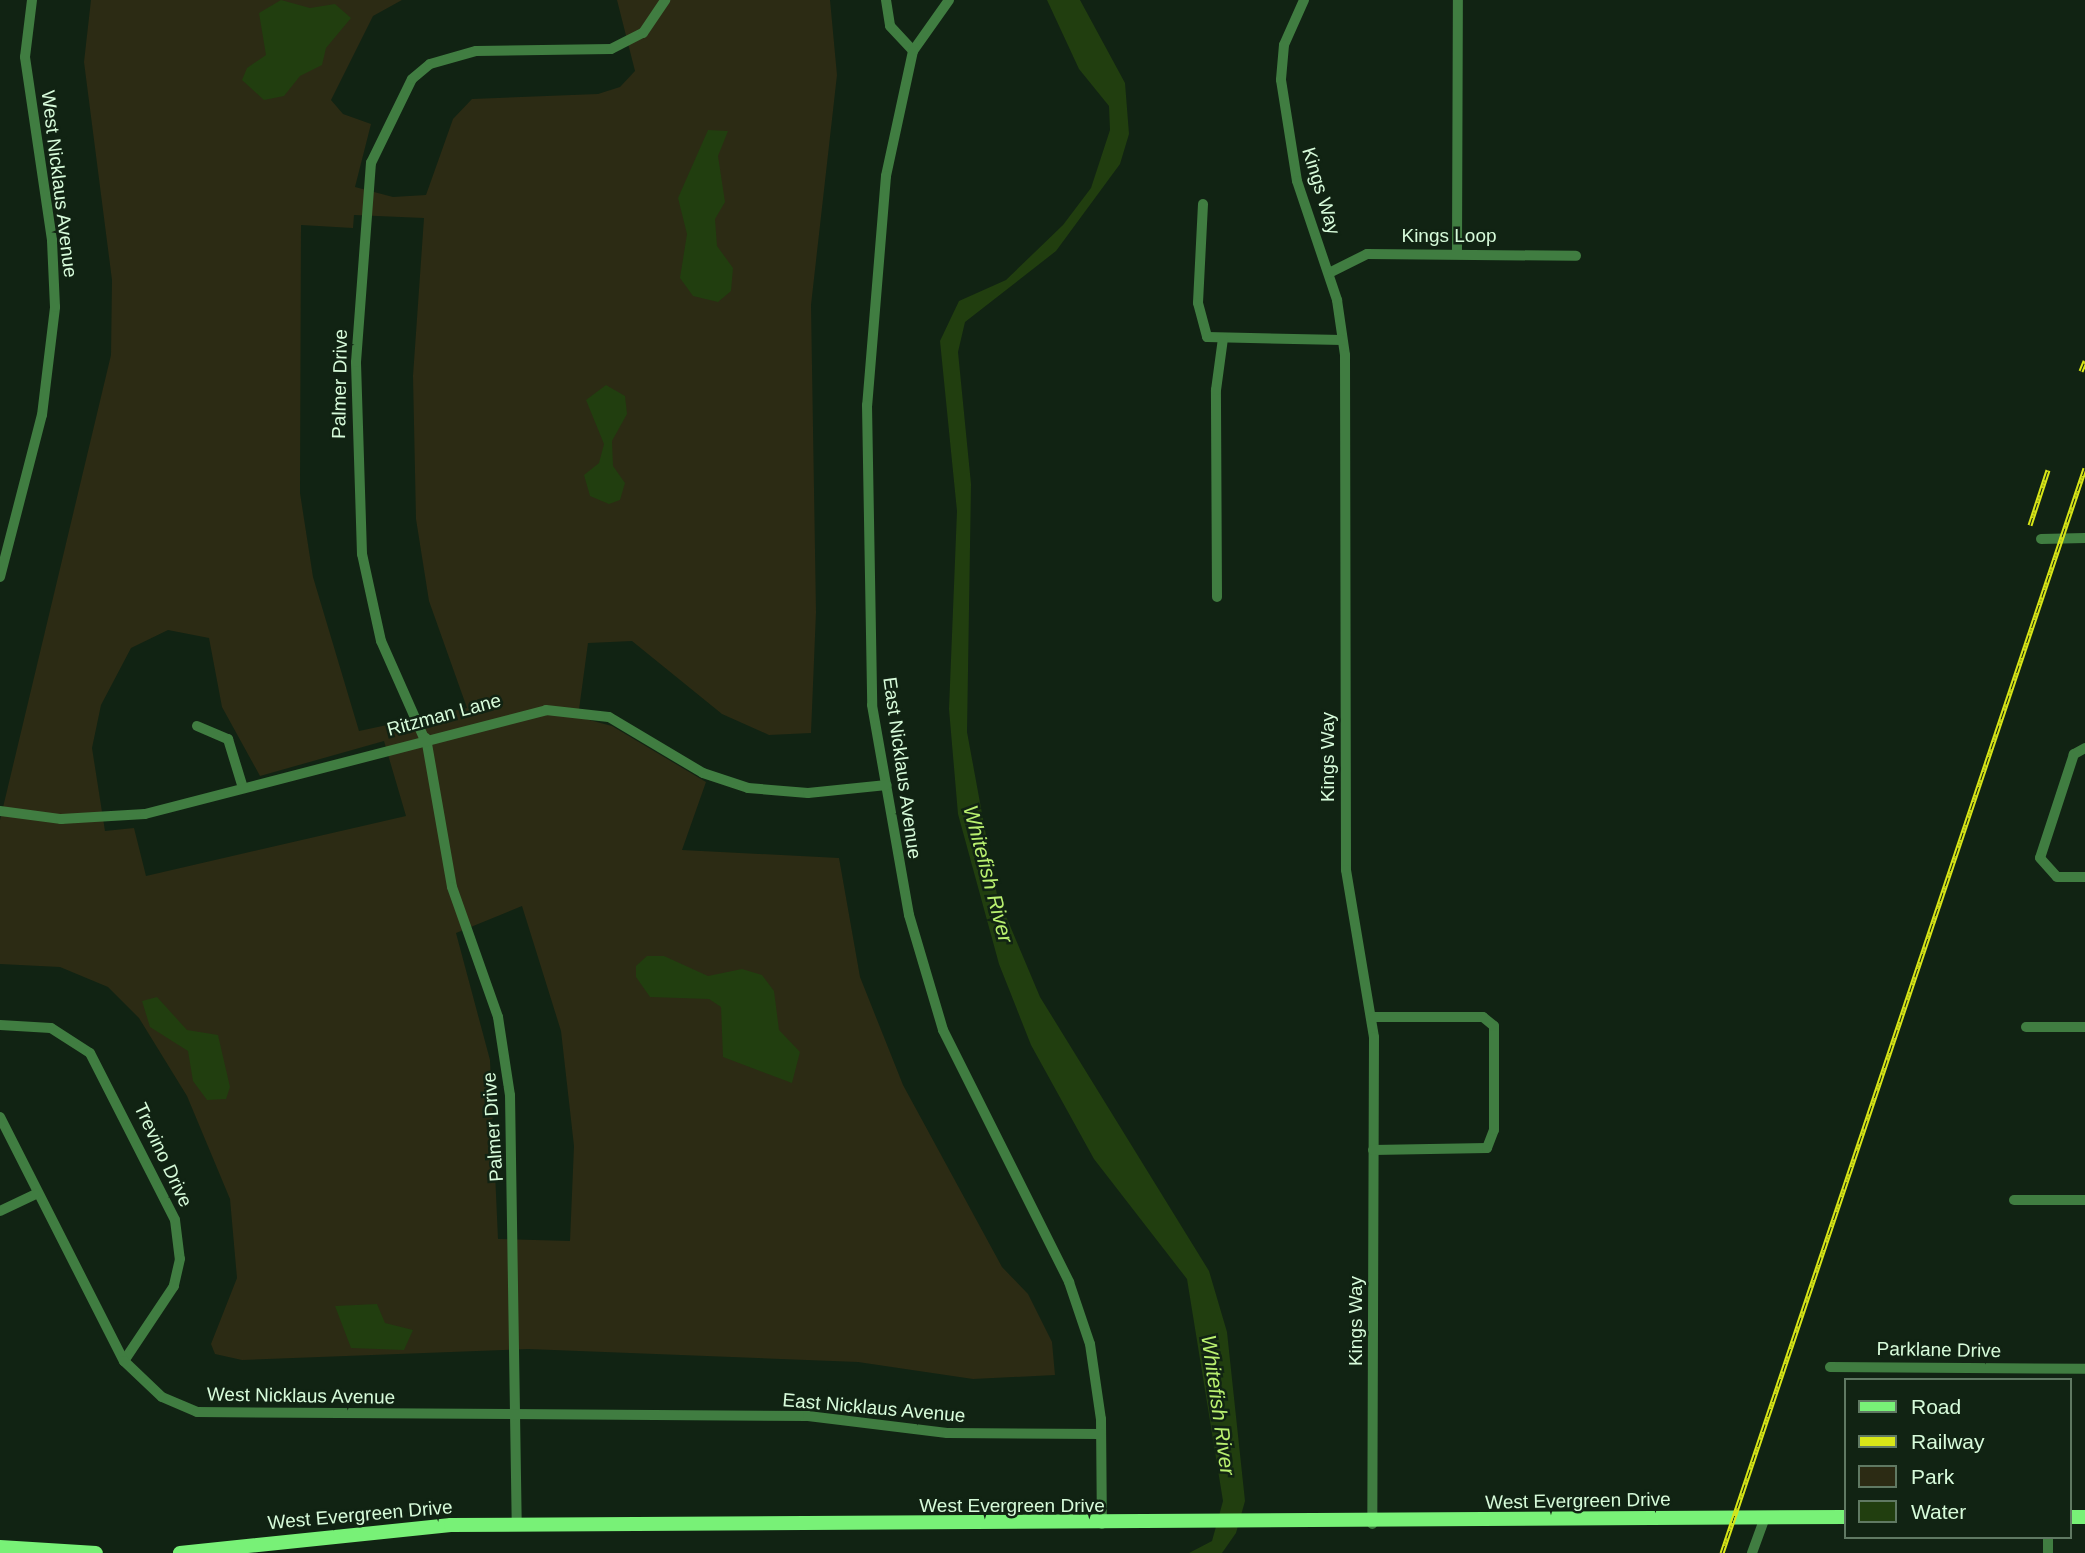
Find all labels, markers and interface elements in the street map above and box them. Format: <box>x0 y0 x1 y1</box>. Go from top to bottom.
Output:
street label: West Nicklaus Avenue <box>36 89 82 279</box>
street label: Kings Way <box>1297 145 1345 237</box>
street label: Kings Loop <box>1401 225 1497 247</box>
street label: Palmer Drive <box>328 329 352 439</box>
street label: East Nicklaus Avenue <box>878 675 926 861</box>
street label: Ritzman Lane <box>384 689 504 741</box>
street label: Kings Way <box>1317 712 1339 802</box>
water label: Whitefish River <box>958 803 1018 945</box>
street label: Palmer Drive <box>478 1071 508 1183</box>
street label: Trevino Drive <box>129 1099 197 1211</box>
street label: Kings Way <box>1345 1276 1367 1366</box>
water label: Whitefish River <box>1196 1333 1240 1477</box>
street label: Parklane Drive <box>1877 1338 2001 1362</box>
legend <box>1843 1378 2071 1539</box>
street label: West Nicklaus Avenue <box>206 1383 396 1409</box>
street label: East Nicklaus Avenue <box>781 1389 967 1427</box>
text: Road <box>1911 1395 1961 1418</box>
text: Railway <box>1911 1430 1985 1453</box>
text: Park <box>1911 1465 1954 1488</box>
street label: West Evergreen Drive <box>1485 1488 1671 1514</box>
street label: West Evergreen Drive <box>919 1495 1105 1517</box>
street label: West Evergreen Drive <box>267 1496 453 1534</box>
text: Water <box>1911 1500 1966 1523</box>

